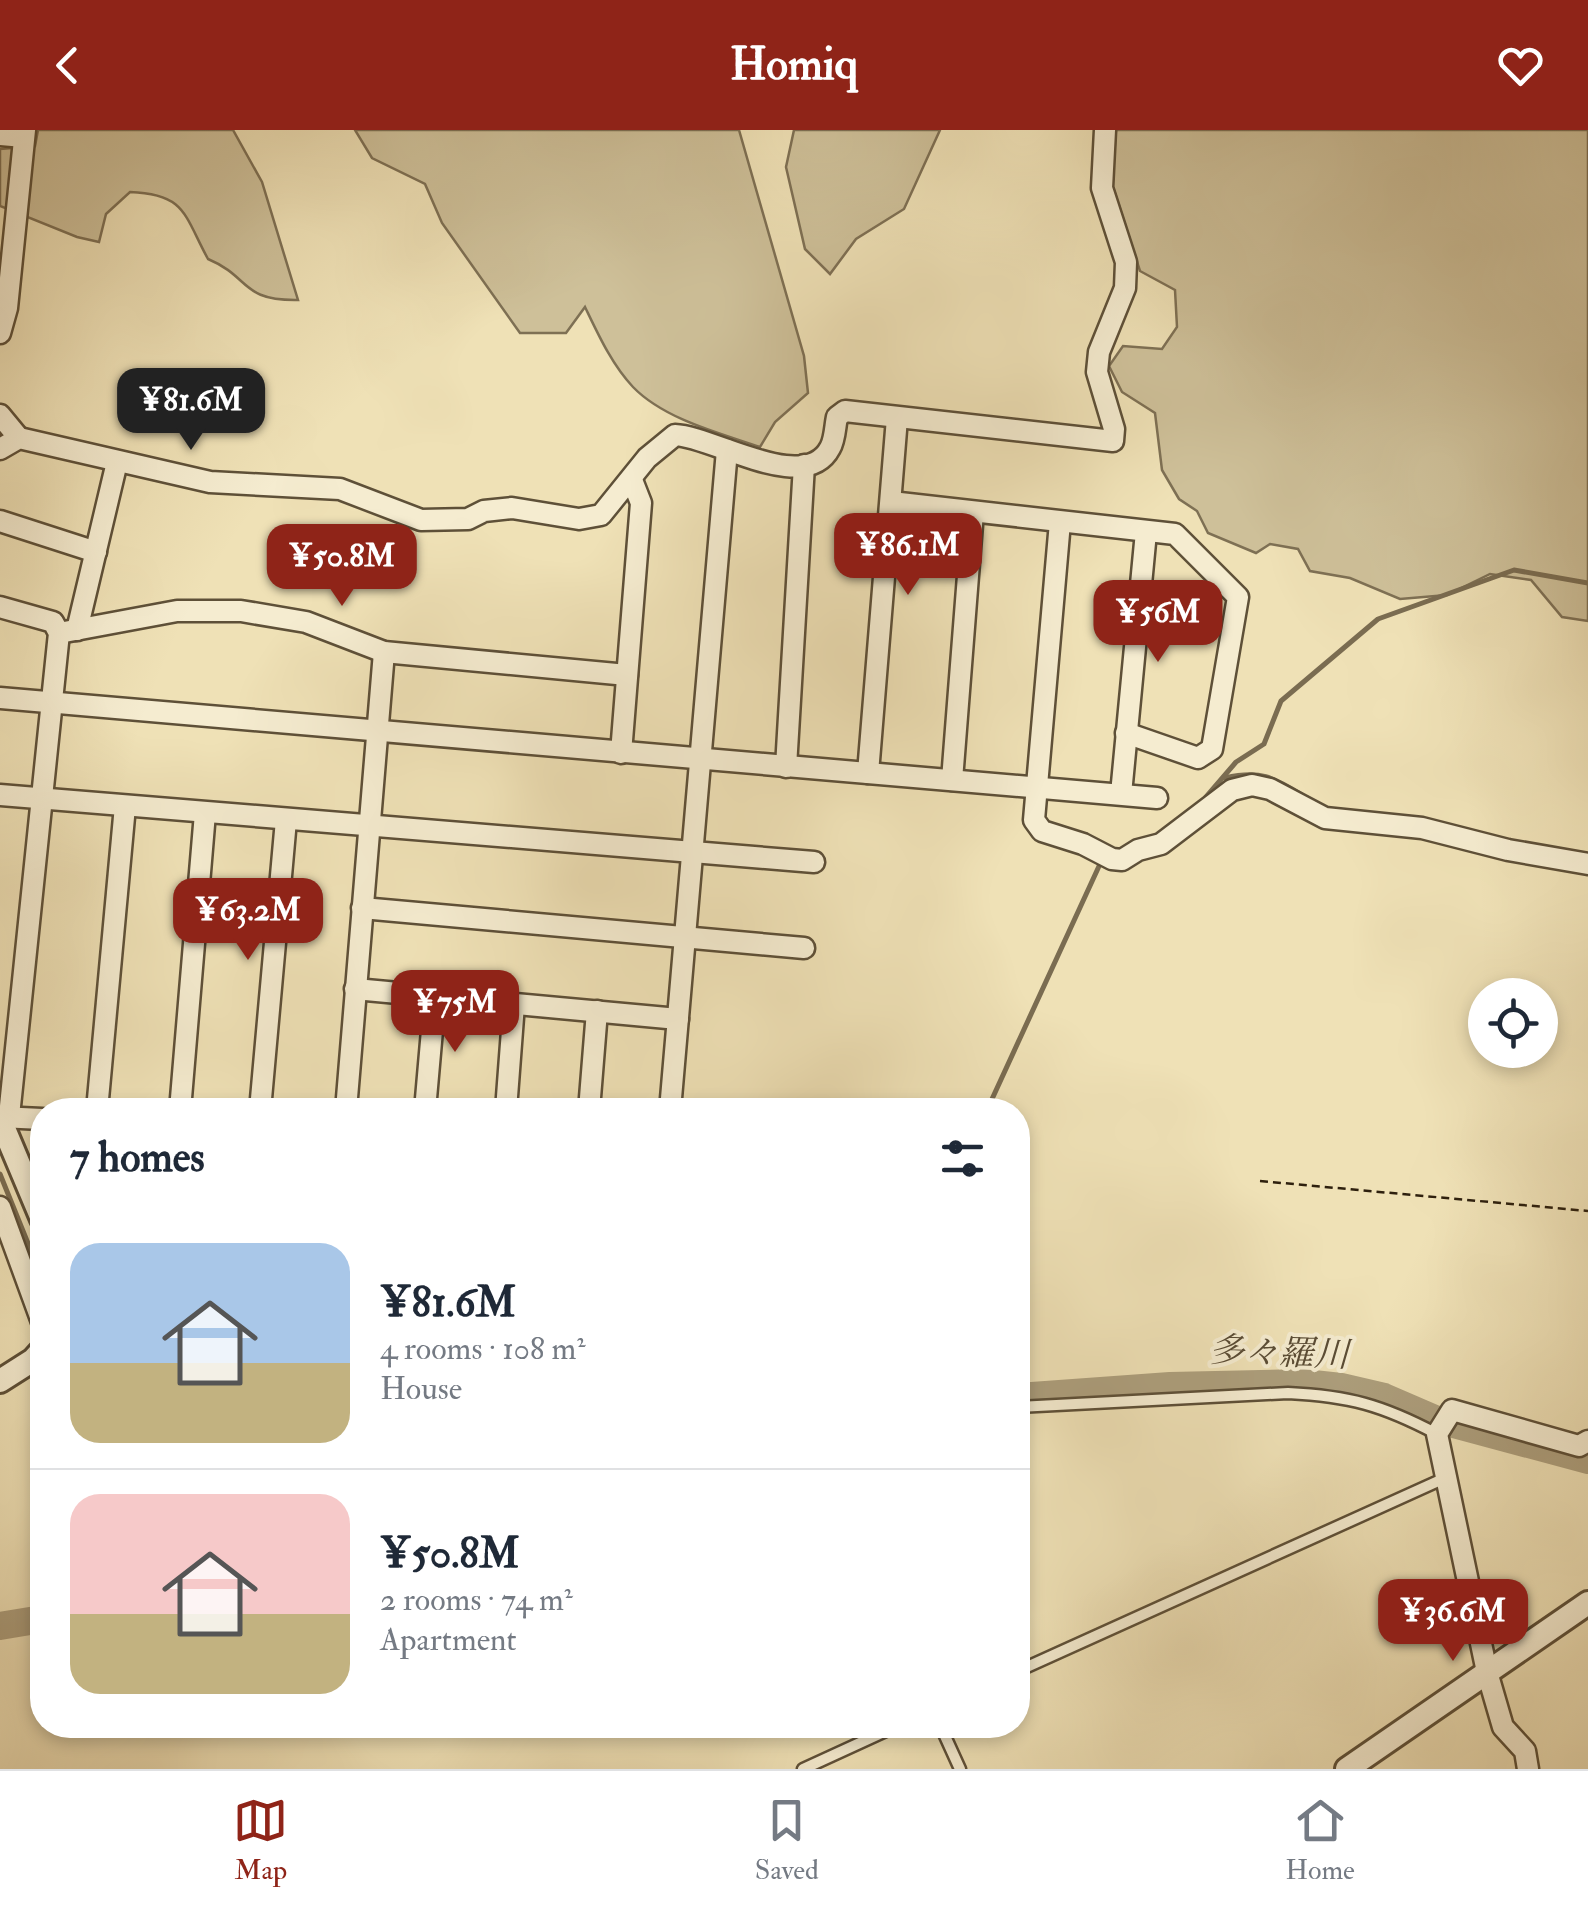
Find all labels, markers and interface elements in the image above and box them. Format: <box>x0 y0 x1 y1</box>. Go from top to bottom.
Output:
text: Homiq <box>730 37 858 93</box>
icon: back <box>40 38 95 93</box>
icon: heart <box>1493 38 1548 93</box>
pin: ¥81.6M <box>110 368 272 453</box>
text: ¥81.6M <box>139 380 243 420</box>
pin: ¥86.1M <box>827 513 989 598</box>
pin: ¥50.8M <box>261 524 423 609</box>
text: ¥86.1M <box>856 525 960 565</box>
text: ¥50.8M <box>289 536 395 576</box>
pin: ¥56M <box>1099 580 1217 665</box>
text: ¥56M <box>1115 592 1201 632</box>
pin: ¥63.2M <box>167 878 329 963</box>
text: ¥63.2M <box>195 890 301 930</box>
pin: ¥75M <box>396 970 514 1055</box>
map controls <box>1468 978 1558 1068</box>
button: locate <box>1468 978 1558 1068</box>
text: ¥75M <box>413 982 497 1022</box>
icon: filters <box>935 1131 990 1186</box>
text: 7 homes <box>70 1132 205 1184</box>
text: ¥81.6M <box>380 1277 516 1329</box>
icon: home <box>150 1283 270 1403</box>
text: 4 rooms · 108 m² <box>380 1329 585 1369</box>
water label: 多々羅川 <box>1208 1329 1354 1378</box>
text: House <box>380 1369 462 1409</box>
text: ¥50.8M <box>380 1528 520 1580</box>
icon: home <box>150 1534 270 1654</box>
pin: ¥36.6M <box>1372 1579 1534 1664</box>
text: 2 rooms · 74 m² <box>380 1580 573 1620</box>
text: ¥36.6M <box>1400 1591 1506 1631</box>
text: Apartment <box>380 1620 517 1660</box>
tab: Map <box>233 1793 288 1888</box>
tab: Saved <box>755 1793 819 1888</box>
tab: Home <box>1285 1793 1355 1888</box>

